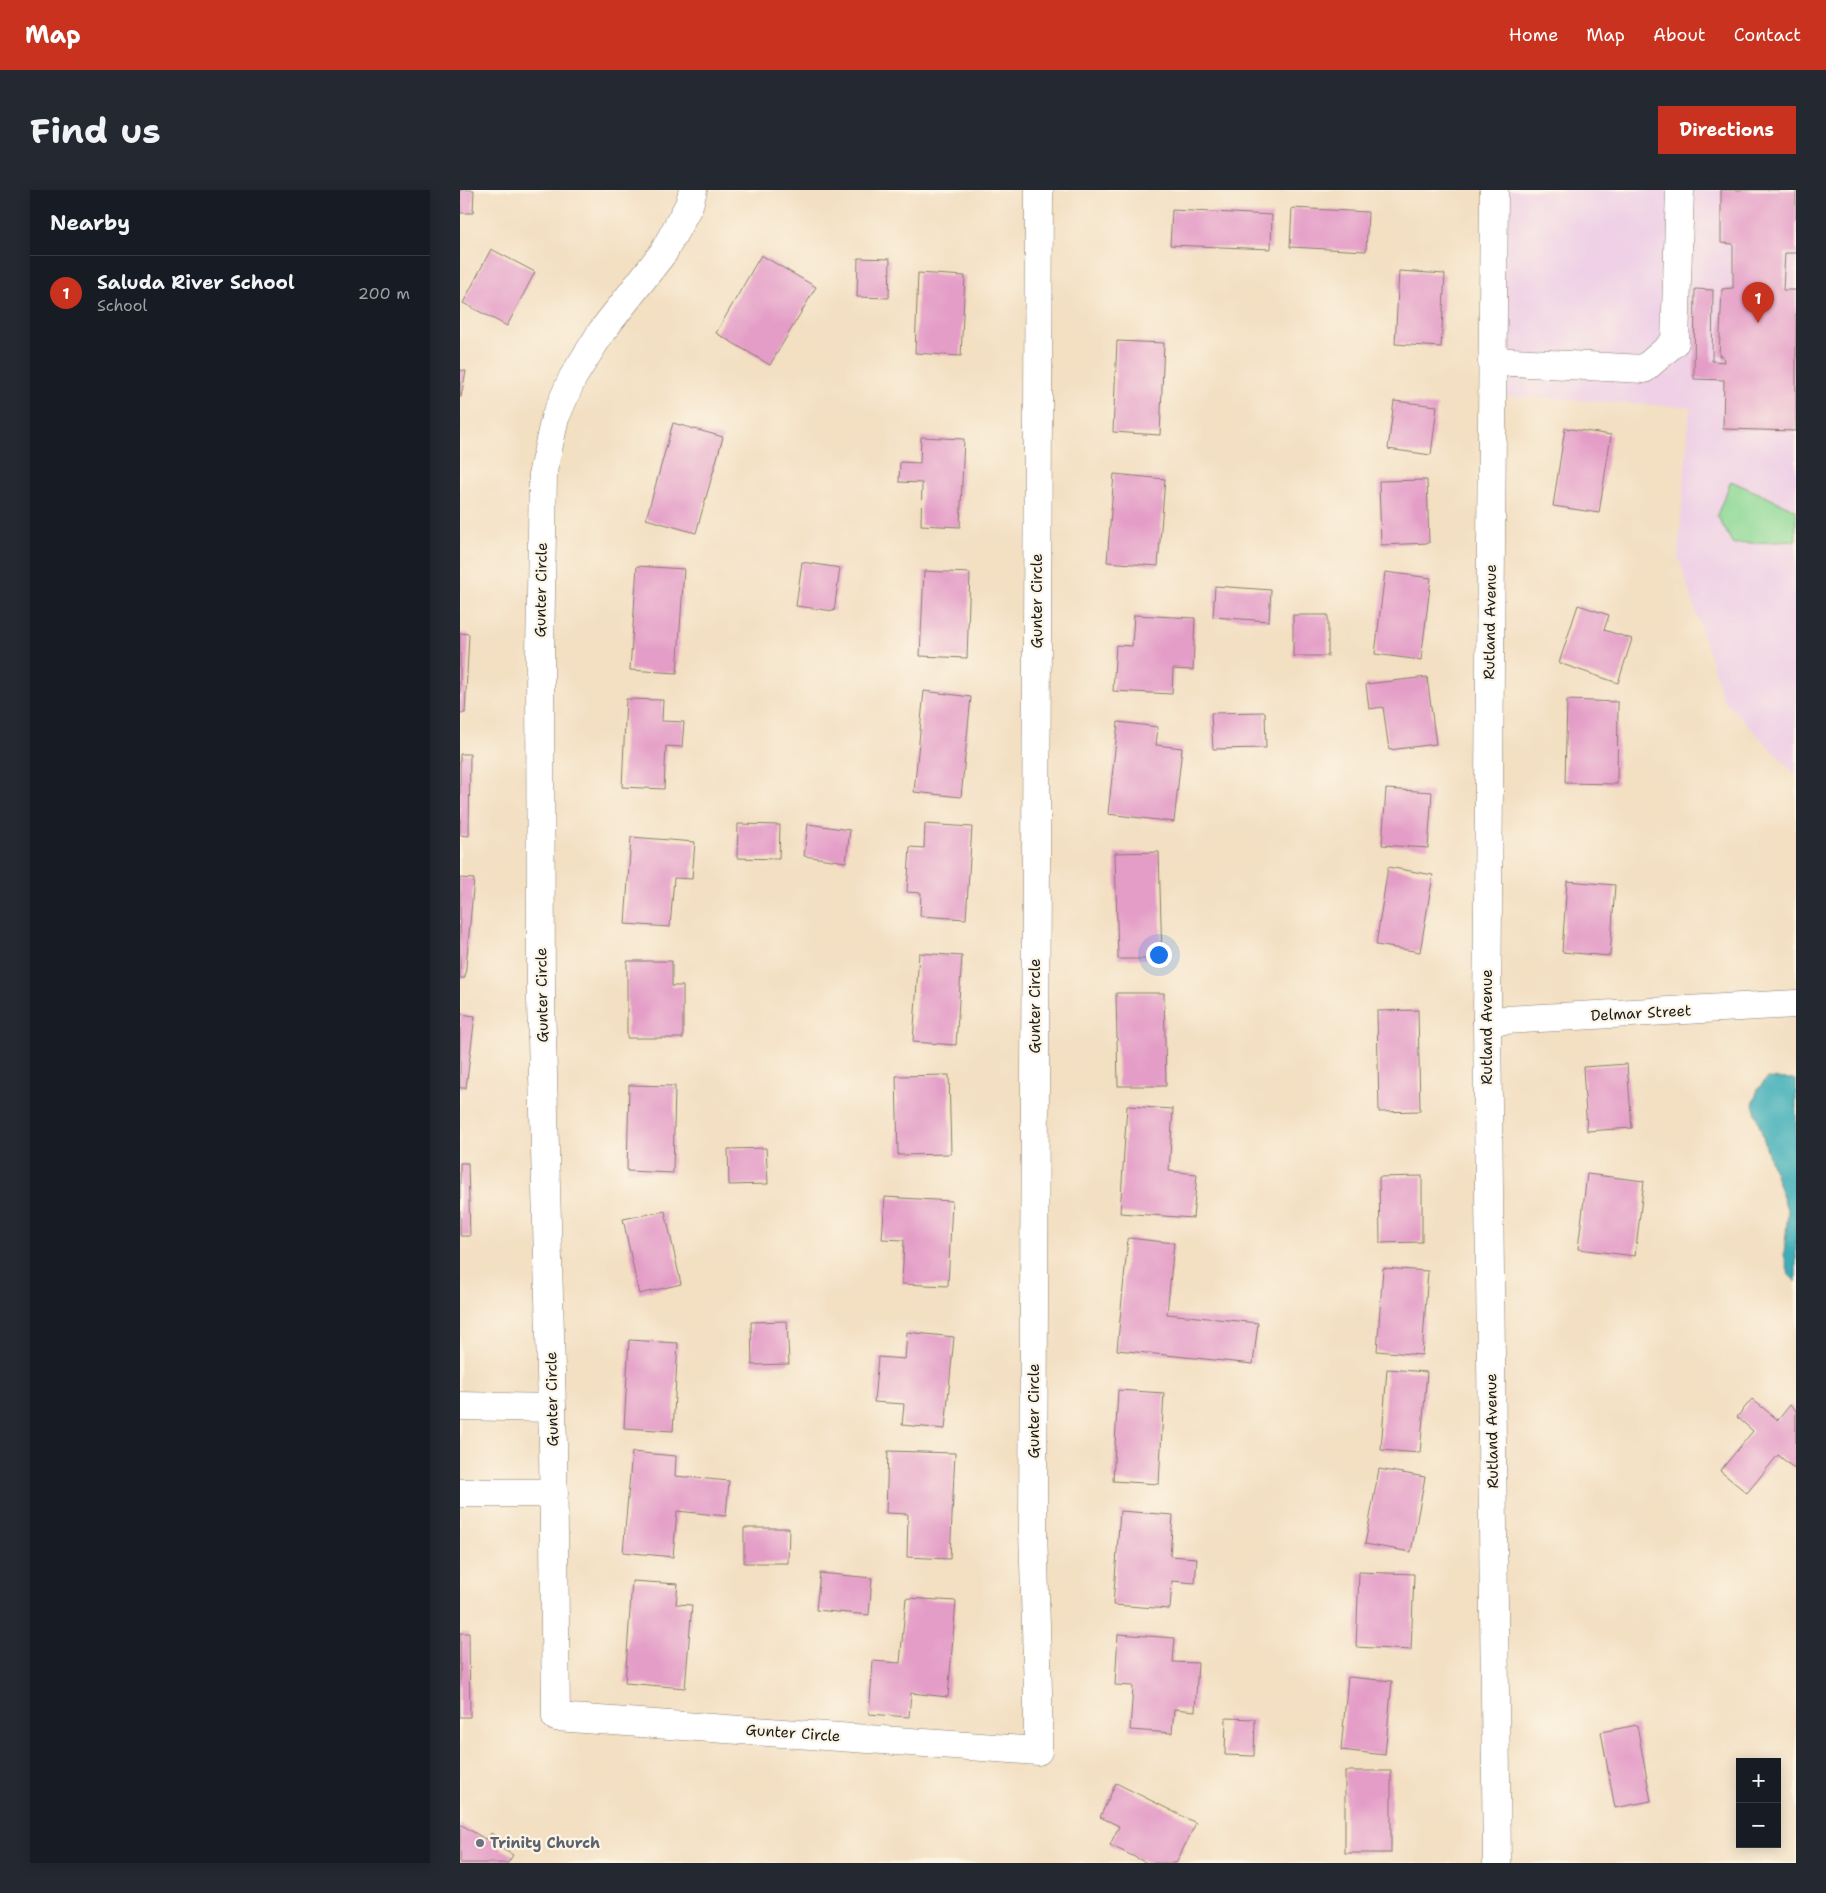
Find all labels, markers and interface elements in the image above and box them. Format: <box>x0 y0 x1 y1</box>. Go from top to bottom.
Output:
text: Map <box>25 19 81 51</box>
text: Home <box>1509 23 1558 47</box>
text: Map <box>1586 23 1625 47</box>
text: About <box>1653 23 1706 47</box>
text: Contact <box>1734 23 1801 47</box>
button: Directions <box>1658 106 1796 154</box>
text: Find us <box>30 107 161 154</box>
text: Nearby <box>50 209 130 237</box>
text: Saluda River School <box>97 270 295 295</box>
pin: 1 <box>1742 282 1774 323</box>
text: 1 <box>62 283 70 304</box>
text: 200 m <box>358 283 410 304</box>
text: School <box>97 295 147 316</box>
street label: Gunter Circle <box>530 542 552 638</box>
street label: Gunter Circle <box>1027 553 1047 649</box>
street label: Rutland Avenue <box>1479 564 1501 680</box>
your location <box>1146 942 1172 968</box>
street label: Gunter Circle <box>531 947 553 1043</box>
street label: Gunter Circle <box>1025 958 1045 1054</box>
street label: Rutland Avenue <box>1477 969 1497 1085</box>
street label: Delmar Street <box>1590 1000 1692 1026</box>
street label: Gunter Circle <box>541 1351 563 1447</box>
street label: Gunter Circle <box>1024 1363 1044 1459</box>
street label: Rutland Avenue <box>1481 1373 1503 1489</box>
street label: Gunter Circle <box>745 1720 841 1746</box>
map controls <box>1736 1758 1781 1848</box>
button: + <box>1736 1758 1781 1803</box>
button: − <box>1736 1803 1781 1848</box>
place label: Trinity Church <box>490 1833 600 1853</box>
marker: Trinity Church <box>474 1837 486 1849</box>

